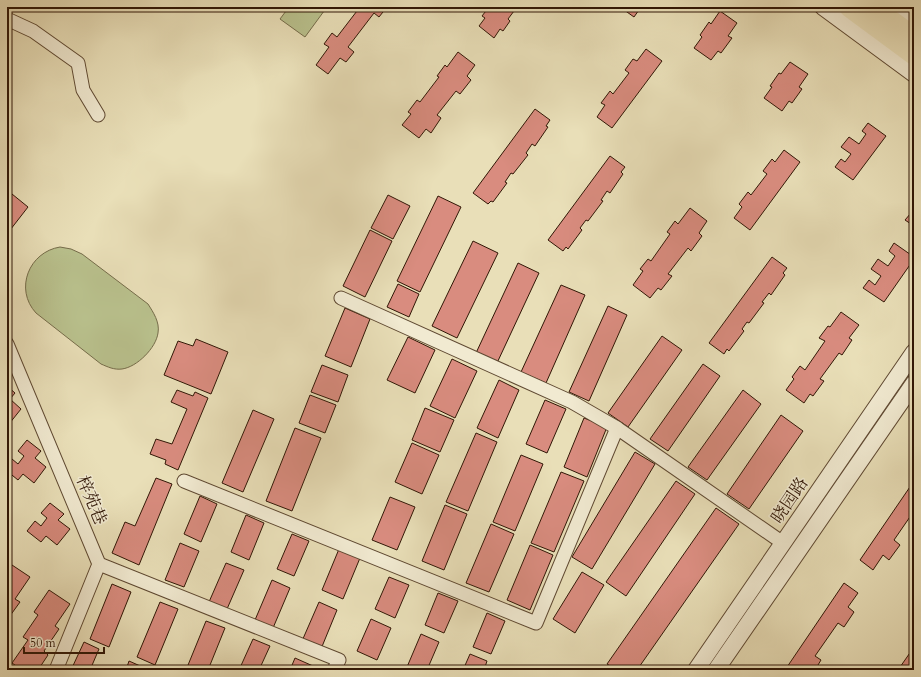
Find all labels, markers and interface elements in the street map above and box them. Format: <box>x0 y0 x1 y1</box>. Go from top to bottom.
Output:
street label: 梓苑巷 <box>71 472 112 528</box>
street label: 晓园路 <box>766 473 813 528</box>
scale bar <box>24 629 104 655</box>
text: 50 m <box>30 635 57 651</box>

